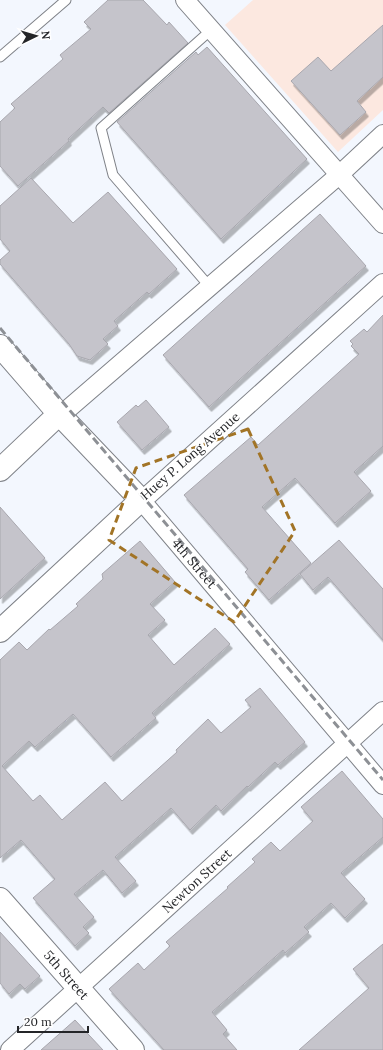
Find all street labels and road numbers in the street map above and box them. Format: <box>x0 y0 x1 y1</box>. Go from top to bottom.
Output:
street label: Huey P. Long Avenue <box>137 408 243 504</box>
street label: 4th Street <box>169 535 221 592</box>
street label: Newton Street <box>158 845 235 916</box>
street label: 5th Street <box>40 947 93 1003</box>

